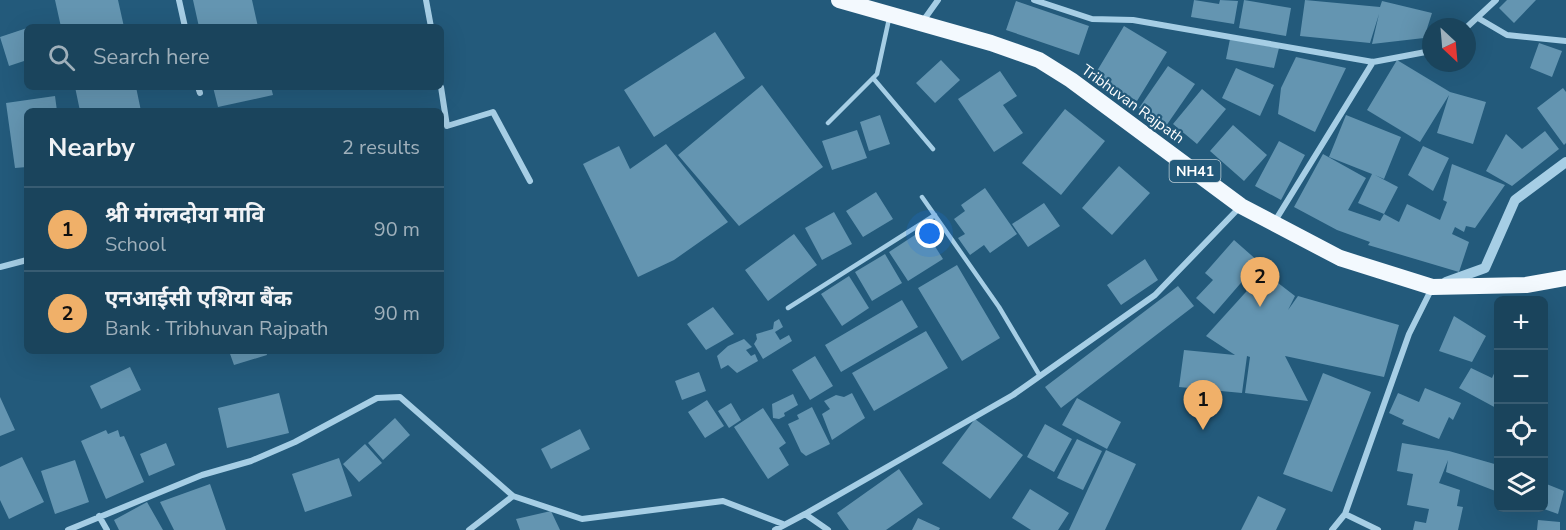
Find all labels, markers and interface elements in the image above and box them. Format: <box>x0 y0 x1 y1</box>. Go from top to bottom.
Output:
north arrow <box>1422 18 1476 72</box>
search box <box>24 24 444 90</box>
icon: search <box>45 41 78 74</box>
text: Search here <box>93 42 210 72</box>
street label: Tribhuvan Rajpath <box>1078 60 1188 148</box>
text: Nearby <box>48 130 135 165</box>
text: 2 results <box>342 134 420 161</box>
road number: NH41 <box>1170 160 1220 182</box>
text: श्री मंगलदोया मावि <box>105 200 265 230</box>
text: 1 <box>62 216 74 243</box>
text: 90 m <box>374 216 420 243</box>
your location <box>915 219 944 248</box>
text: School <box>105 231 166 258</box>
pin: 2 <box>1240 258 1280 307</box>
text: एनआईसी एशिया बैंक <box>105 284 292 314</box>
map controls <box>1494 296 1548 512</box>
button: + <box>1494 296 1548 350</box>
text: 2 <box>62 300 74 327</box>
text: 90 m <box>374 300 420 327</box>
text: Bank · Tribhuvan Rajpath <box>105 315 328 342</box>
button: − <box>1494 350 1548 404</box>
pin: 1 <box>1184 380 1222 430</box>
button: locate <box>1494 404 1548 458</box>
button: layers <box>1494 458 1548 512</box>

